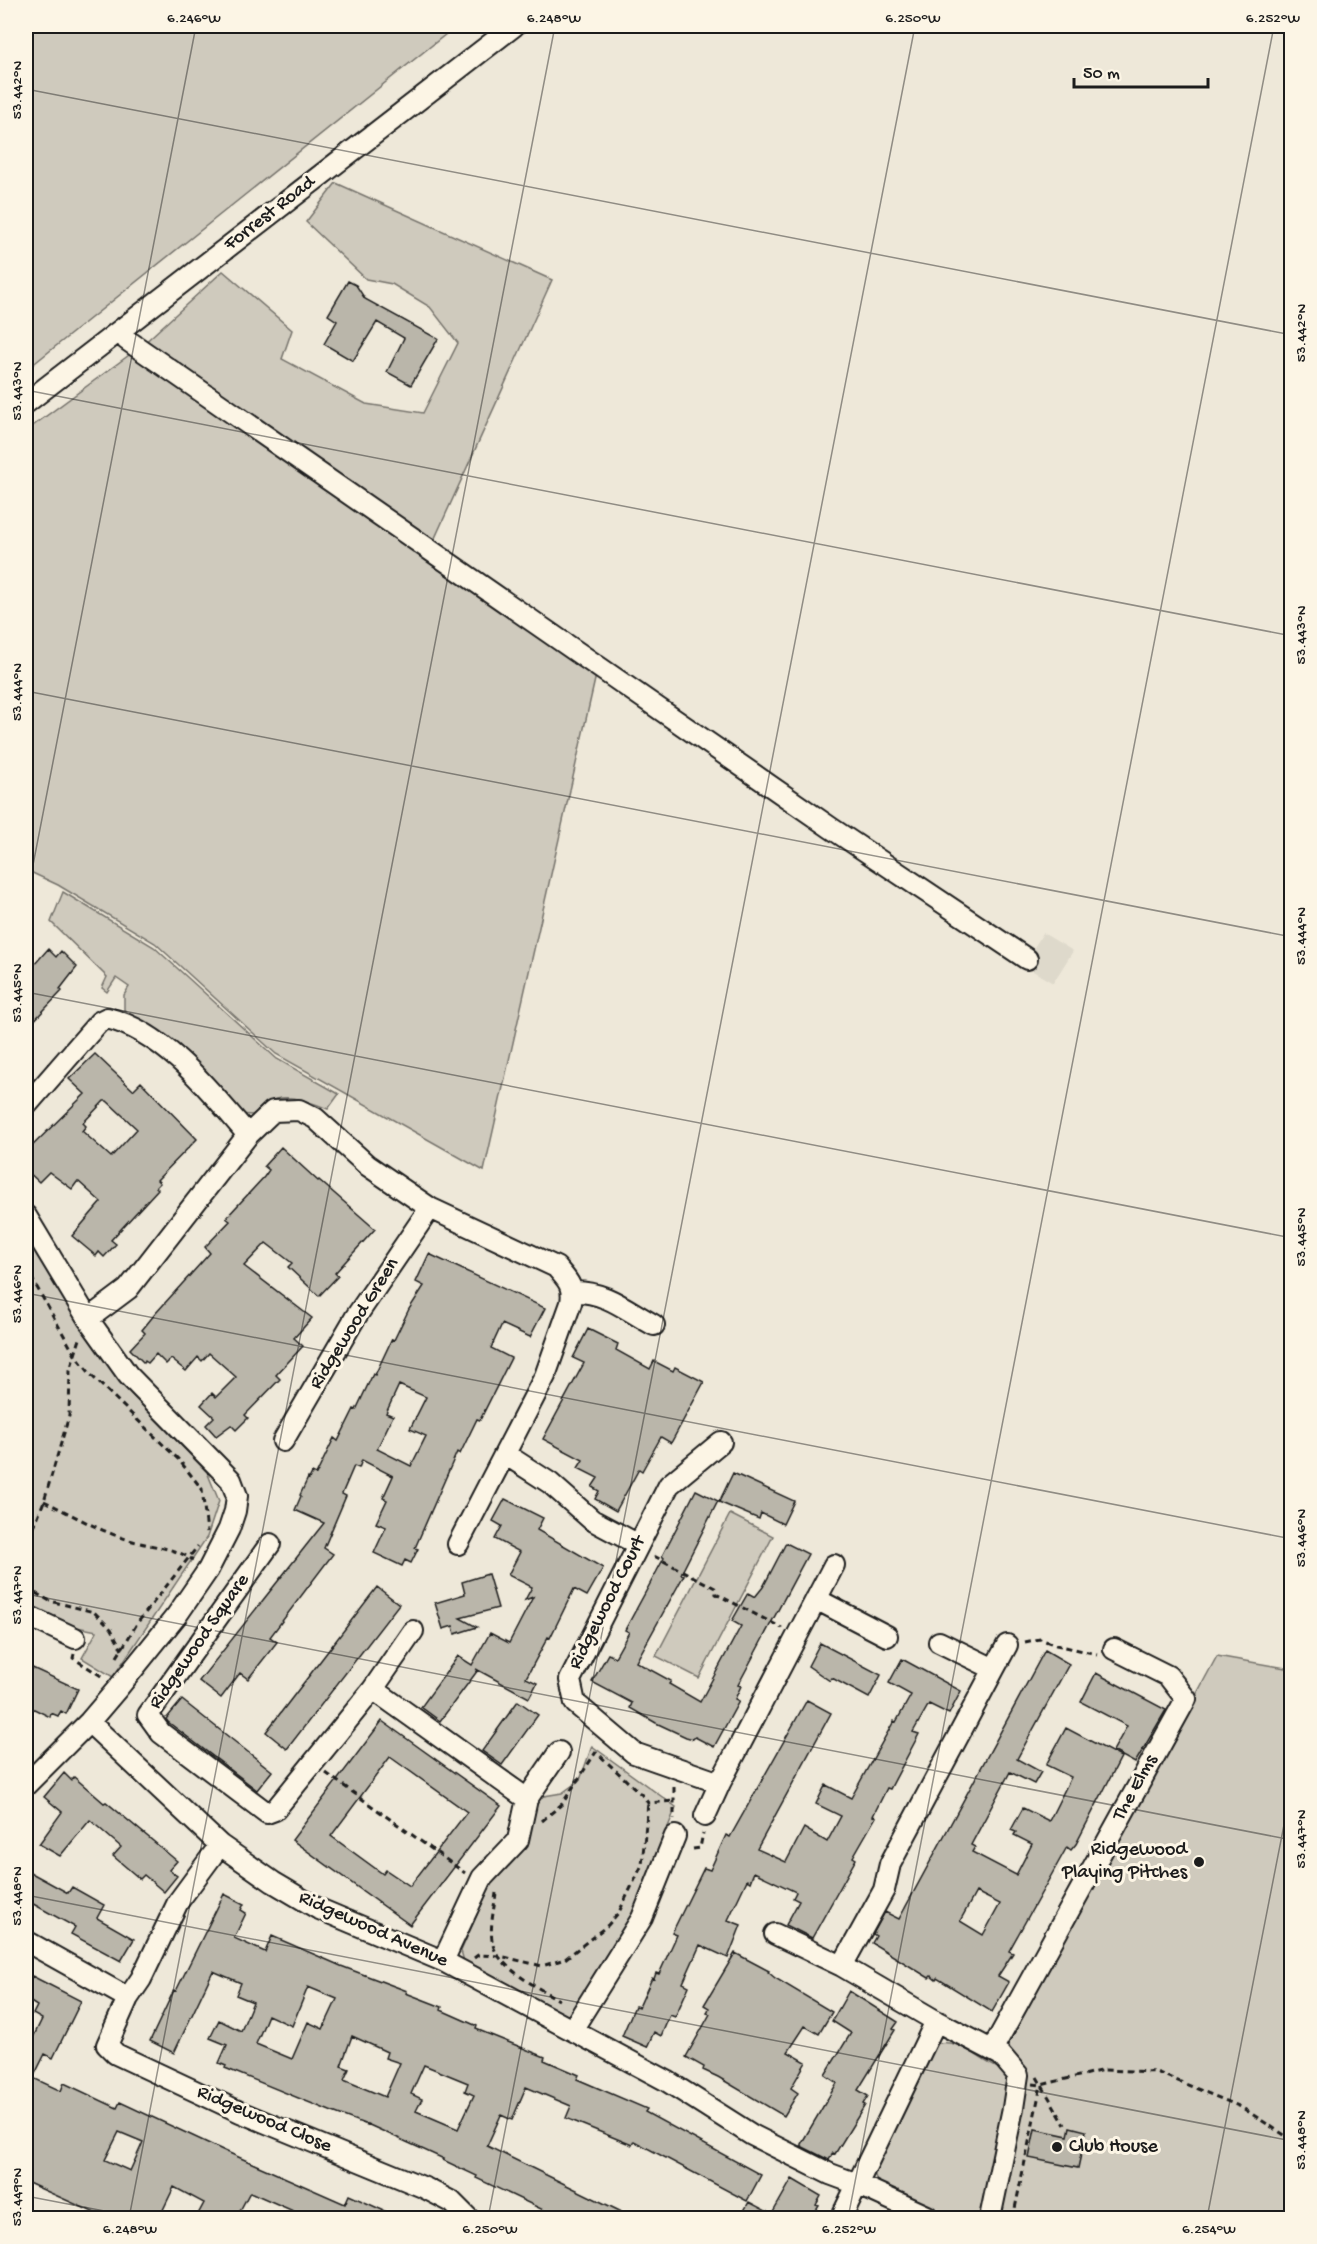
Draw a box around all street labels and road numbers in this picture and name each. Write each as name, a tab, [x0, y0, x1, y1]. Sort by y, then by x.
street label: Forrest Road	[219, 170, 322, 257]
street label: Ridgewood Green	[305, 1254, 405, 1394]
street label: Ridgewood Court	[564, 1531, 652, 1674]
street label: Ridgewood Square	[145, 1569, 256, 1714]
street label: The Elms	[1108, 1750, 1164, 1826]
street label: Ridgewood Avenue	[295, 1887, 452, 1974]
street label: Ridgewood Close	[193, 2081, 336, 2159]

